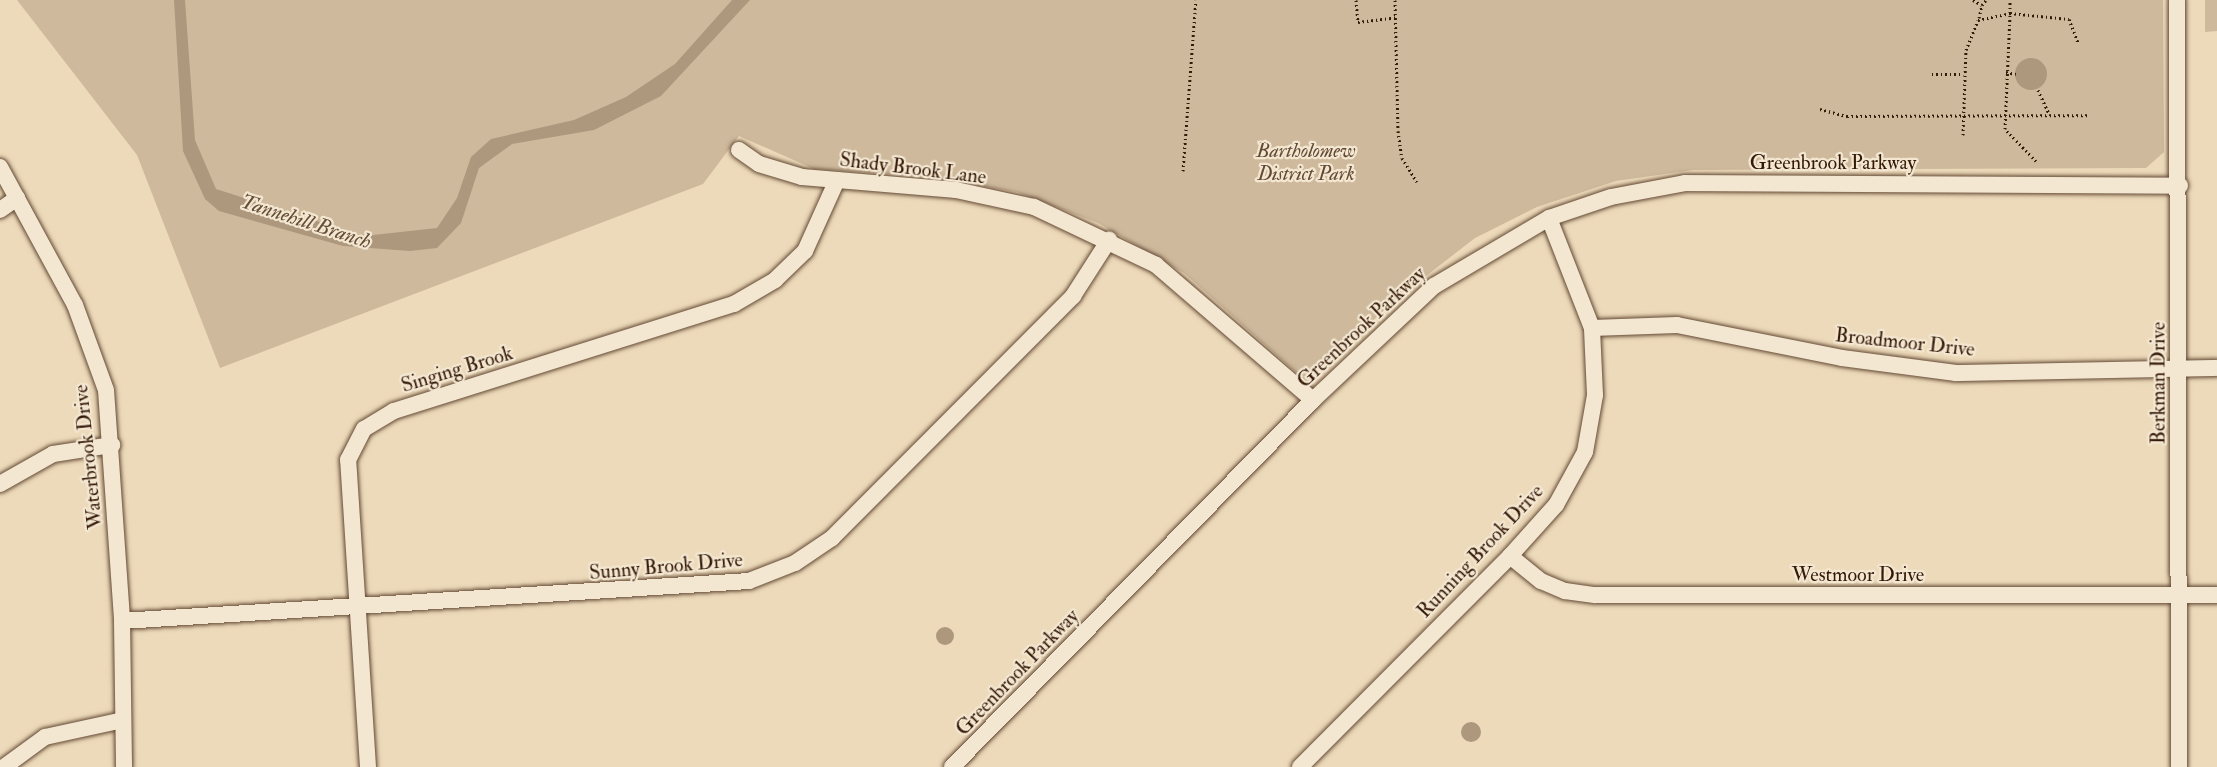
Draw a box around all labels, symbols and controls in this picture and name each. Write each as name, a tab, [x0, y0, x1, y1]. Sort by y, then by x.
park label: Bartholomew District Park	[1256, 138, 1356, 185]
street label: Shady Brook Lane	[838, 147, 988, 189]
street label: Greenbrook Parkway	[1750, 150, 1916, 174]
water label: Tannehill Branch	[238, 189, 374, 255]
street label: Greenbrook Parkway	[1292, 261, 1430, 393]
street label: Berkman Drive	[2146, 322, 2170, 444]
street label: Broadmoor Drive	[1834, 323, 1976, 361]
street label: Singing Brook	[398, 341, 516, 397]
street label: Waterbrook Drive	[68, 384, 108, 530]
street label: Running Brook Drive	[1412, 479, 1548, 623]
street label: Sunny Brook Drive	[588, 547, 744, 585]
street label: Westmoor Drive	[1792, 562, 1924, 586]
street label: Greenbrook Parkway	[951, 604, 1083, 740]

